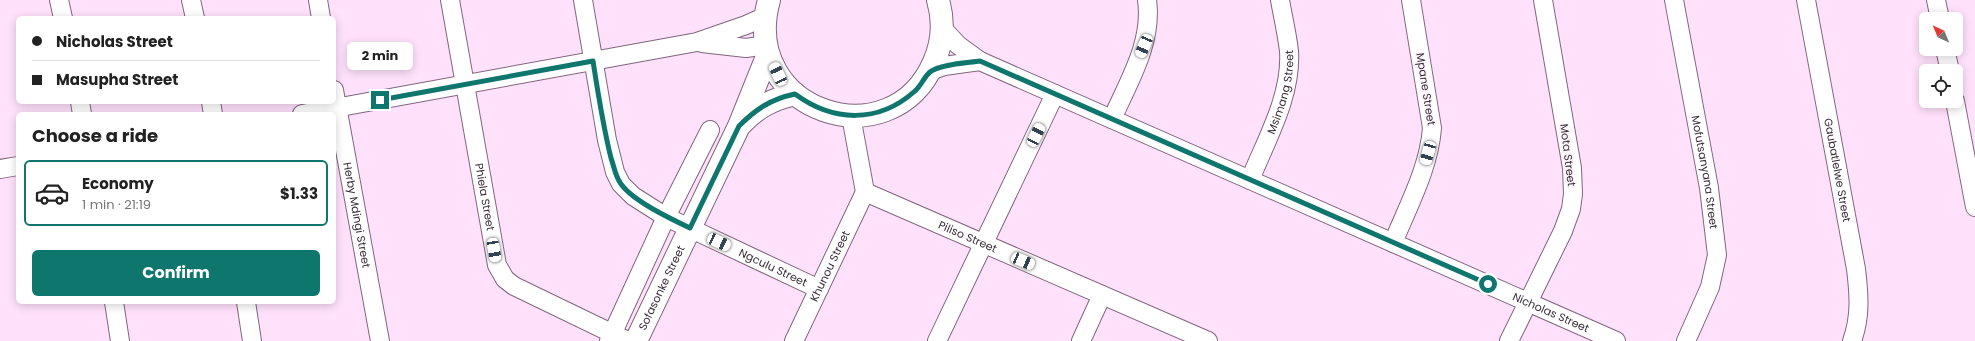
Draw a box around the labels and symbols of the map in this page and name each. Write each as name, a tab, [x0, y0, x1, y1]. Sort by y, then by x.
north arrow	[1919, 12, 1963, 56]
car	[1134, 33, 1154, 59]
callout: 2 min	[347, 42, 413, 70]
street label: Msimang Street	[1263, 49, 1297, 136]
street label: Mpane Street	[1412, 52, 1440, 126]
car	[767, 61, 789, 87]
route end	[371, 91, 389, 109]
street label: Mofutsanyana Street	[1688, 114, 1722, 230]
street label: Gaubatlelwe Street	[1820, 117, 1855, 223]
car	[1025, 122, 1047, 148]
street label: Mota Street	[1556, 123, 1580, 187]
car	[1419, 140, 1437, 166]
street label: Herby Mdingi Street	[339, 161, 374, 269]
street label: Phiela Street	[471, 162, 499, 232]
street label: Piliso Street	[936, 217, 1000, 256]
street label: Khunou Street	[806, 228, 853, 304]
car	[706, 231, 732, 253]
car	[486, 237, 502, 263]
street label: Sofasonke Street	[634, 243, 689, 333]
street label: Ngculu Street	[736, 244, 810, 290]
car	[1010, 251, 1036, 271]
route start	[1479, 275, 1497, 293]
street label: Nicholas Street	[1510, 288, 1592, 336]

